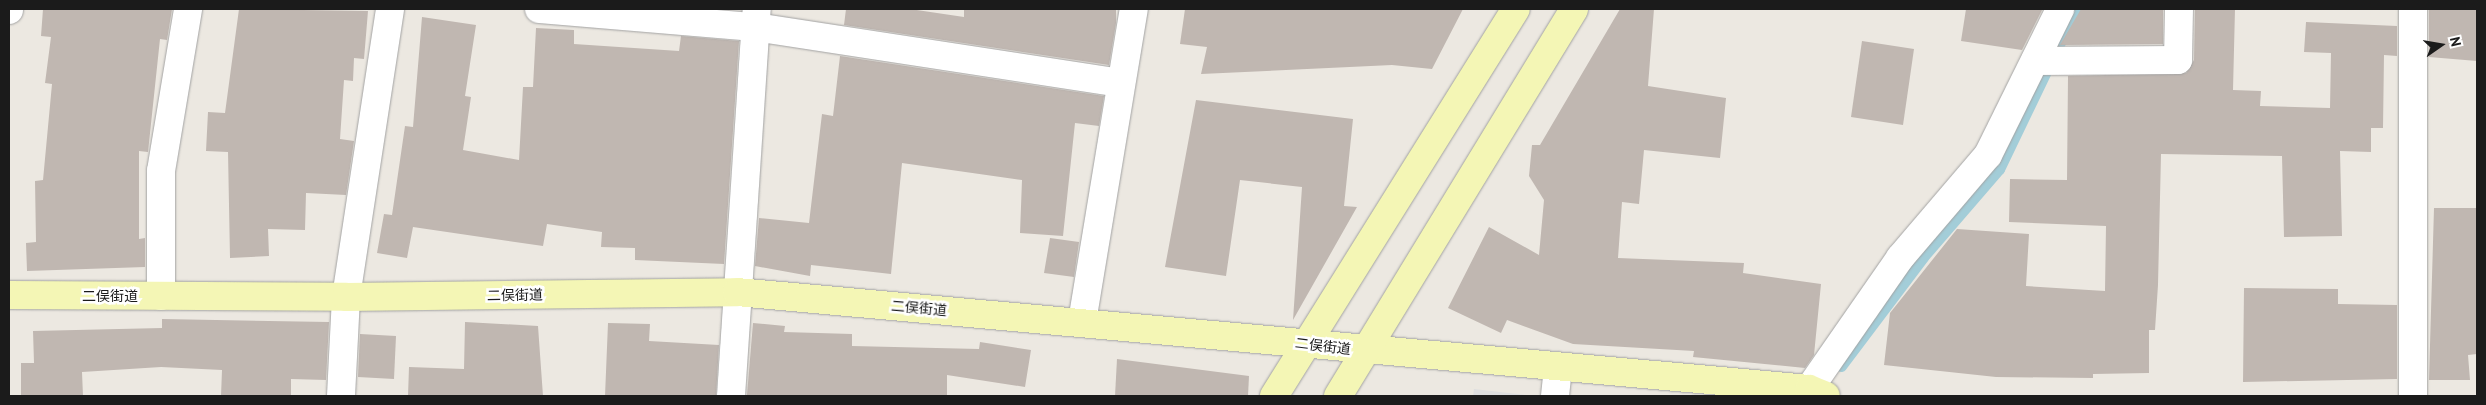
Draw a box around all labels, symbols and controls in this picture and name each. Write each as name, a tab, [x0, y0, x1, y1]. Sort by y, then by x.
north arrow	[2416, 20, 2466, 70]
text: N	[2446, 35, 2465, 48]
street label: 二俣街道	[487, 286, 543, 304]
street label: 二俣街道	[82, 288, 138, 304]
street label: 二俣街道	[890, 297, 948, 319]
street label: 二俣街道	[1294, 334, 1352, 358]

